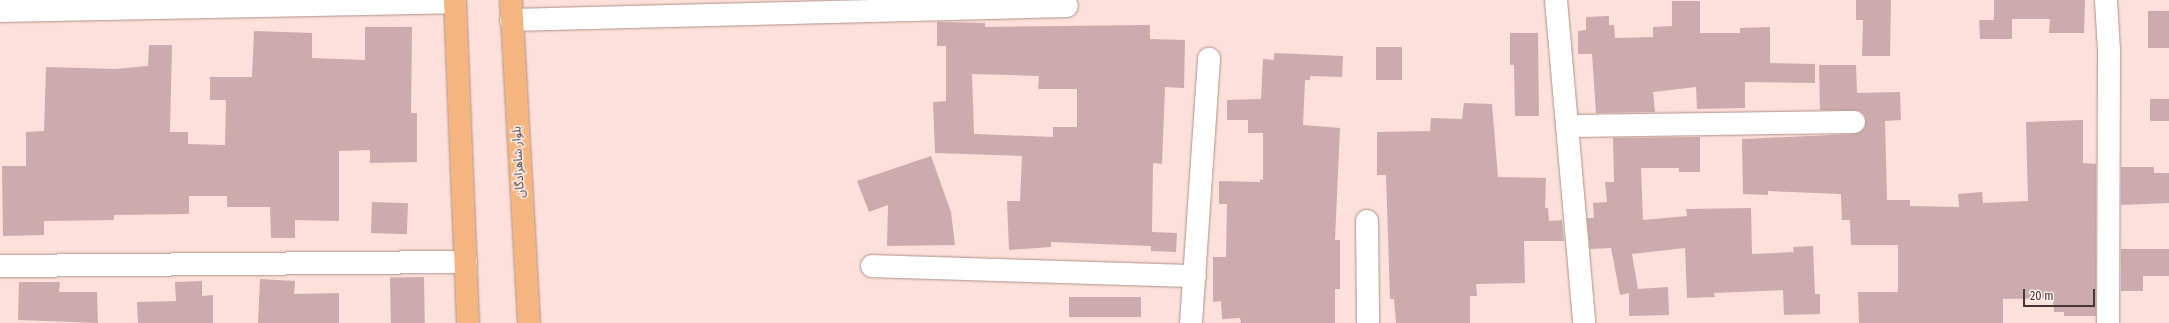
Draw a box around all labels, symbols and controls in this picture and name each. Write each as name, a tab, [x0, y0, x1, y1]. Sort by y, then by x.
street label: بلوار شاهزادگان	[510, 126, 528, 198]
scale bar	[2025, 281, 2097, 307]
text: 20 m	[2030, 289, 2054, 303]

